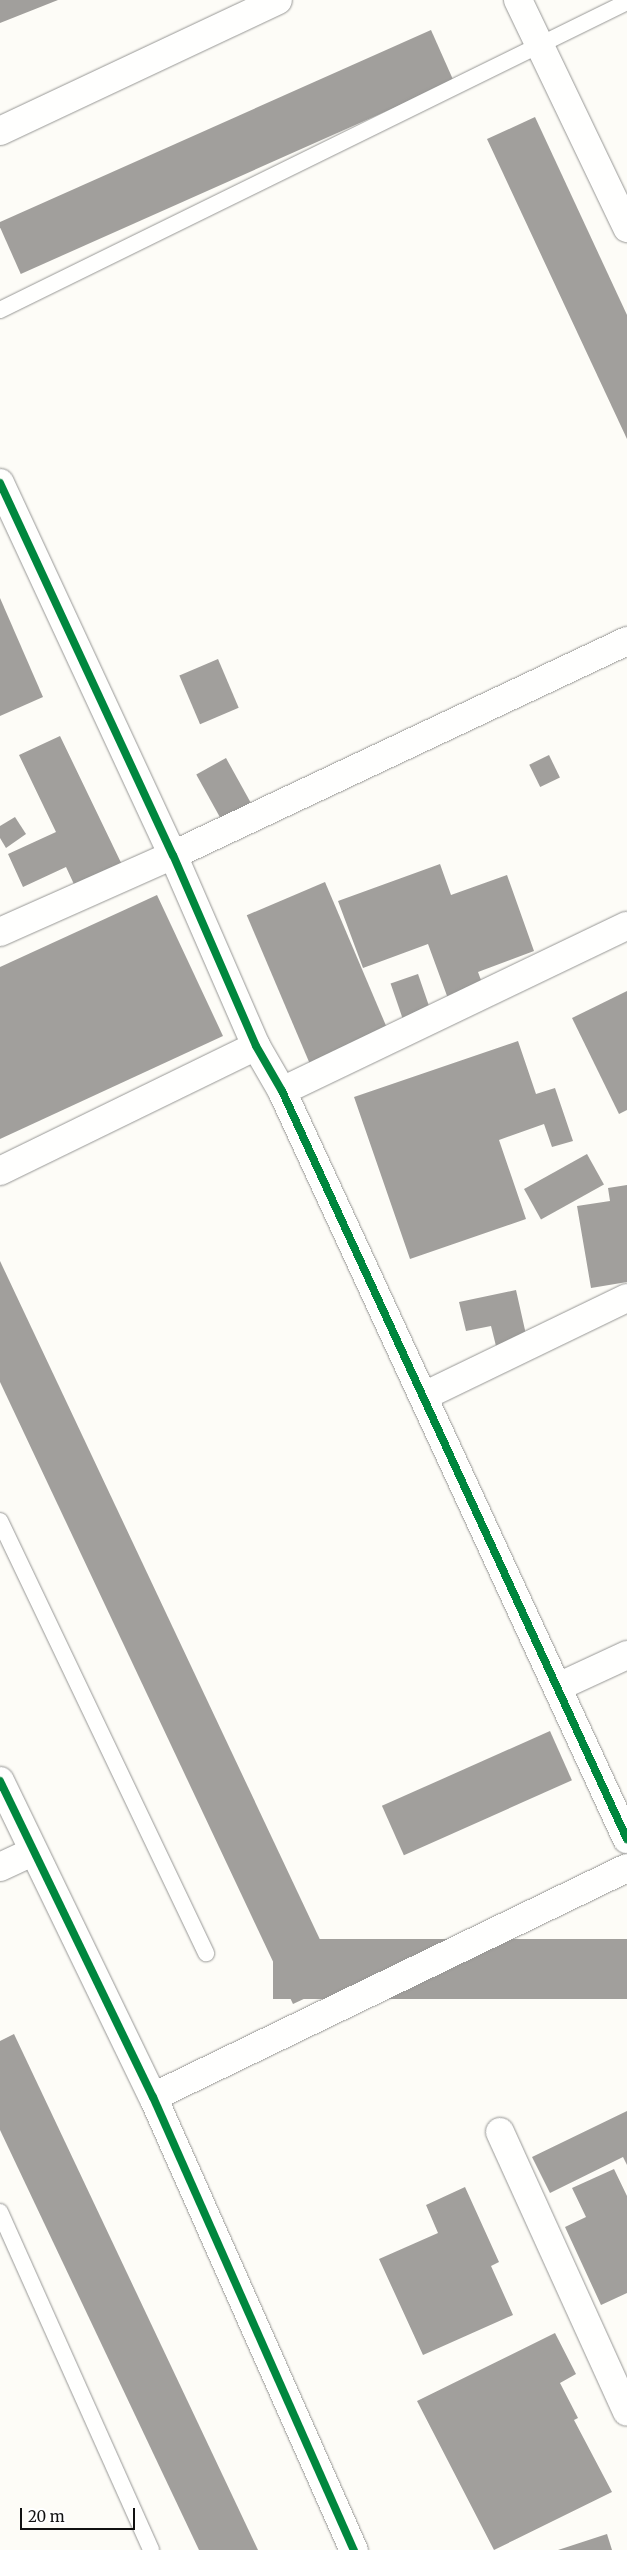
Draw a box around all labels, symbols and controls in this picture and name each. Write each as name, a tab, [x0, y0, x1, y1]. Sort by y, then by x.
scale bar	[22, 2498, 138, 2530]
text: 20 m	[28, 2507, 65, 2526]

